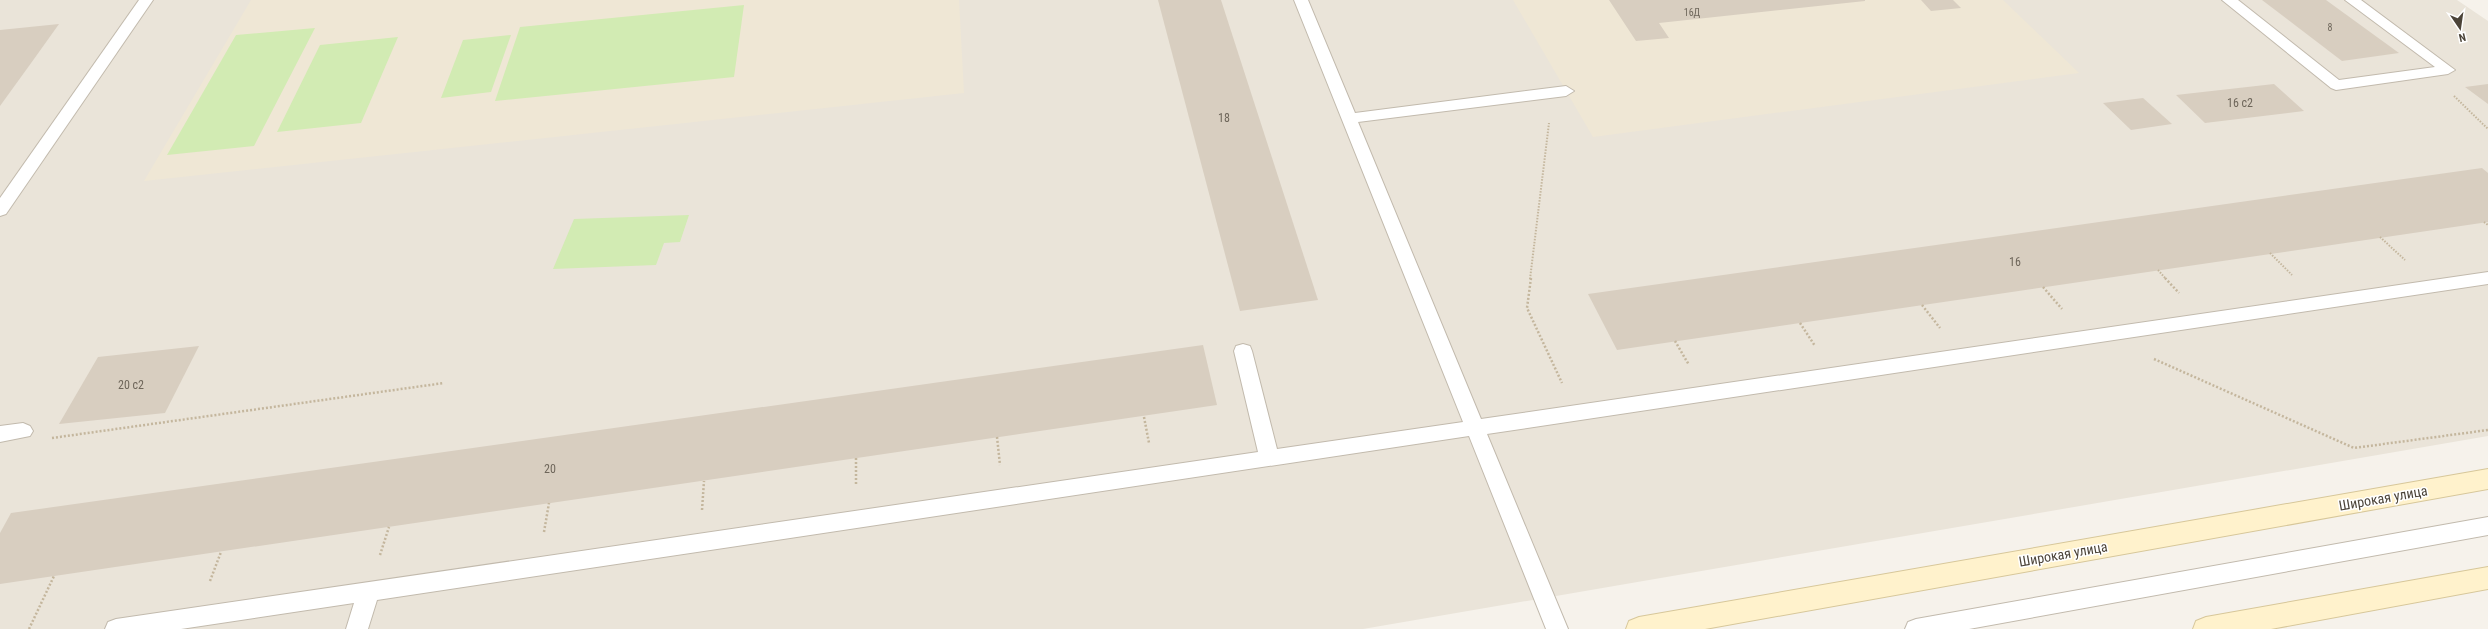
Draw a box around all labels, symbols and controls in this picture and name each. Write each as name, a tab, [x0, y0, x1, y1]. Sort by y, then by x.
house number: 16Д	[1684, 7, 1701, 18]
north arrow	[2440, 8, 2480, 48]
house number: 8	[2328, 22, 2333, 33]
text: N	[2457, 30, 2467, 44]
house number: 16 с2	[2227, 96, 2253, 110]
house number: 18	[1218, 111, 1230, 125]
house number: 16	[2009, 255, 2021, 269]
house number: 20 с2	[118, 378, 144, 392]
house number: 20	[544, 462, 556, 476]
street label: Широкая улица	[2337, 482, 2429, 514]
street label: Широкая улица	[2017, 538, 2109, 570]

